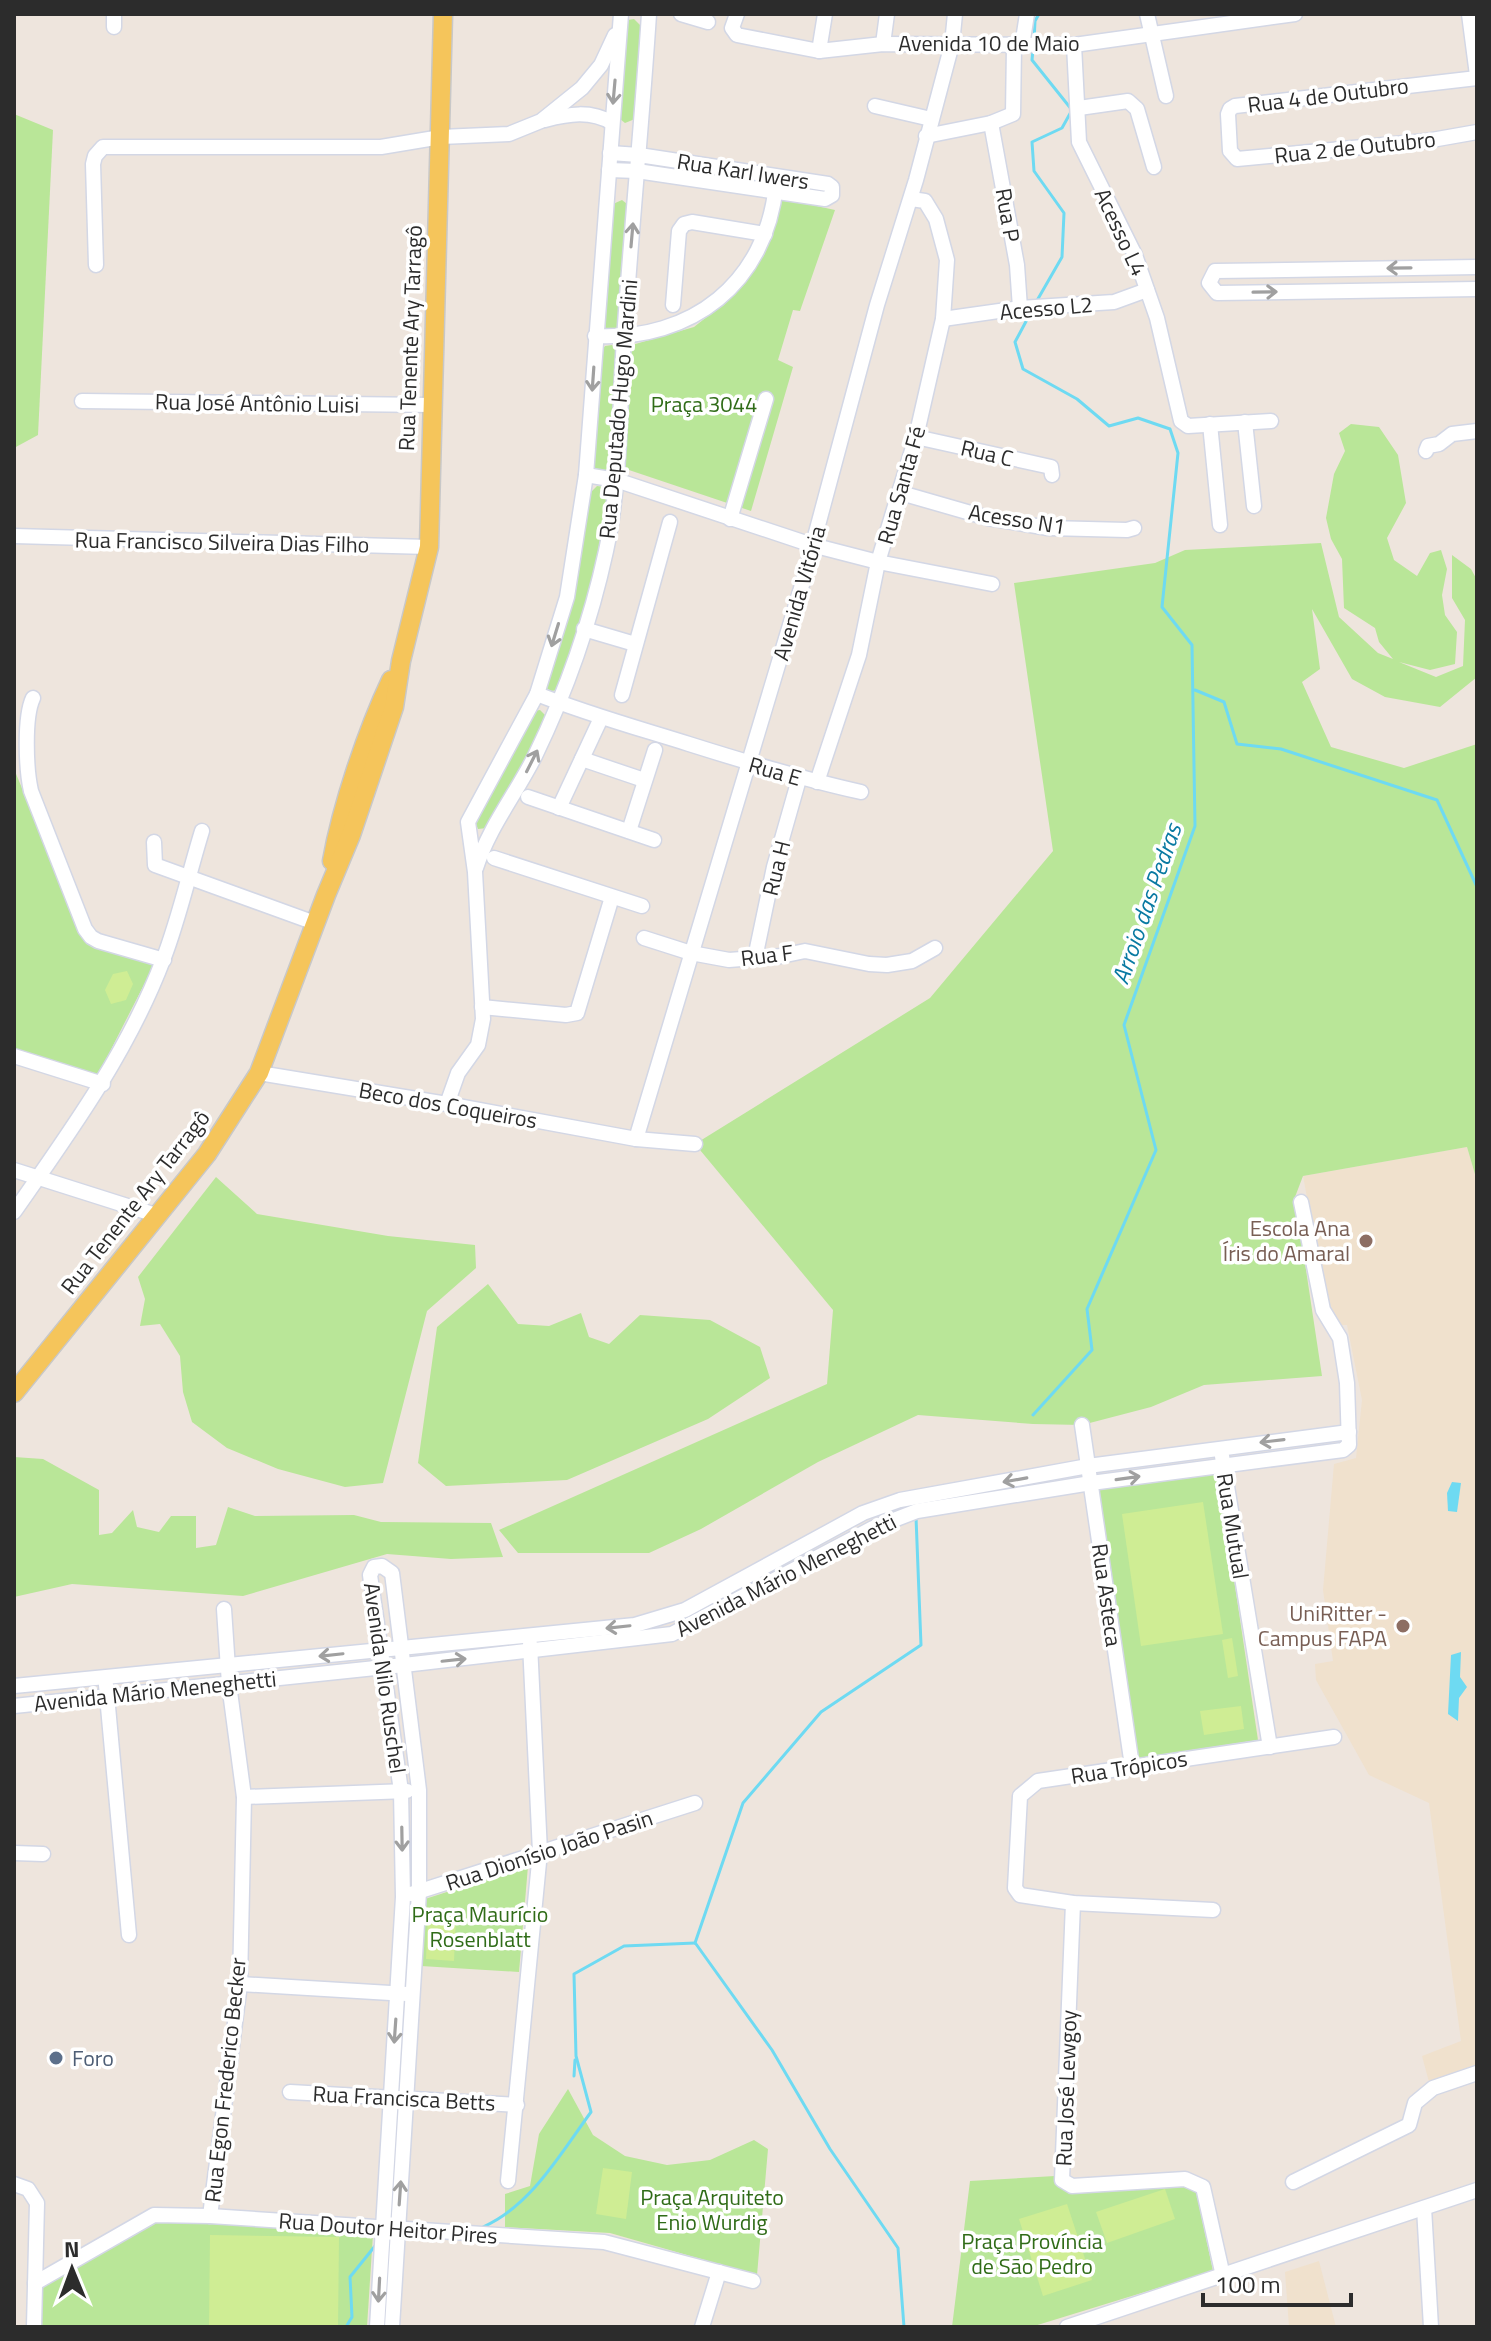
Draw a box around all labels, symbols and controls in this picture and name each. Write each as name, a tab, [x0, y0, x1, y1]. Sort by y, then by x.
street label: Avenida 10 de Maio	[898, 26, 1080, 60]
street label: Rua 4 de Outubro	[1246, 68, 1410, 122]
one-way arrow	[607, 78, 622, 105]
street label: Rua 2 de Outubro	[1273, 122, 1437, 172]
street label: Rua Karl Iwers	[675, 144, 811, 198]
street label: Acesso L4	[1086, 183, 1156, 281]
street label: Rua P	[987, 185, 1029, 245]
one-way arrow	[625, 222, 640, 249]
street label: Rua Tenente Ary Tarragô	[389, 224, 431, 452]
one-way arrow	[1386, 261, 1413, 276]
street label: Rua Deputado Hugo Mardini	[590, 278, 646, 540]
one-way arrow	[1251, 284, 1278, 300]
street label: Acesso L2	[998, 287, 1094, 329]
one-way arrow	[585, 365, 600, 392]
street label: Rua José Antônio Luisi	[155, 384, 359, 422]
park label: Praça 3044	[651, 387, 757, 421]
street label: Rua Santa Fé	[868, 422, 934, 548]
street label: Rua C	[957, 430, 1017, 476]
street label: Acesso N1	[966, 495, 1068, 543]
street label: Rua Francisco Silveira Dias Filho	[74, 522, 370, 562]
street label: Avenida Vitória	[764, 522, 834, 664]
one-way arrow	[547, 622, 562, 648]
street label: Rua E	[745, 747, 805, 795]
one-way arrow	[525, 749, 540, 773]
water label: Arroio das Pedras	[1102, 817, 1191, 989]
street label: Rua H	[753, 837, 799, 899]
street label: Rua F	[739, 935, 795, 975]
street label: Beco dos Coqueiros	[356, 1073, 540, 1137]
street label: Rua Tenente Ary Tarragô	[52, 1102, 218, 1302]
place label: Escola Ana Íris do Amaral	[1223, 1211, 1350, 1270]
marker: Escola Ana Íris do Amaral	[1357, 1232, 1375, 1250]
one-way arrow	[1259, 1434, 1286, 1449]
one-way arrow	[1115, 1470, 1140, 1485]
street label: Rua Mutual	[1208, 1471, 1258, 1581]
one-way arrow	[1003, 1473, 1028, 1488]
street label: Avenida Mário Meneghetti	[670, 1505, 902, 1645]
street label: Rua Asteca	[1083, 1541, 1131, 1649]
street label: Avenida Nilo Ruschel	[355, 1580, 415, 1776]
place label: UniRitter - Campus FAPA	[1258, 1596, 1387, 1655]
marker: UniRitter - Campus FAPA	[1394, 1617, 1412, 1635]
one-way arrow	[605, 1619, 632, 1634]
one-way arrow	[318, 1647, 345, 1662]
one-way arrow	[440, 1652, 466, 1667]
street label: Avenida Mário Meneghetti	[32, 1661, 278, 1721]
street label: Rua Trópicos	[1068, 1741, 1190, 1793]
street label: Rua Dionísio João Pasin	[441, 1800, 657, 1900]
one-way arrow	[394, 1825, 409, 1852]
park label: Praça Maurício Rosenblatt	[412, 1897, 548, 1956]
street label: Rua Egon Frederico Becker	[195, 1955, 255, 2204]
street label: Rua José Lewgoy	[1046, 2009, 1086, 2167]
one-way arrow	[387, 2017, 402, 2044]
place label: Foro	[72, 2041, 114, 2075]
marker: Foro	[47, 2049, 65, 2067]
street label: Rua Francisca Betts	[312, 2076, 496, 2120]
one-way arrow	[393, 2180, 408, 2207]
park label: Praça Arquiteto Enio Wurdig	[640, 2180, 784, 2239]
street label: Rua Doutor Heitor Pires	[277, 2203, 499, 2253]
park label: Praça Província de São Pedro	[961, 2224, 1103, 2283]
north arrow	[32, 2229, 112, 2309]
text: N	[64, 2232, 80, 2266]
scale bar	[1203, 2257, 1351, 2307]
text: 100 m	[1215, 2266, 1281, 2302]
one-way arrow	[372, 2276, 387, 2303]

